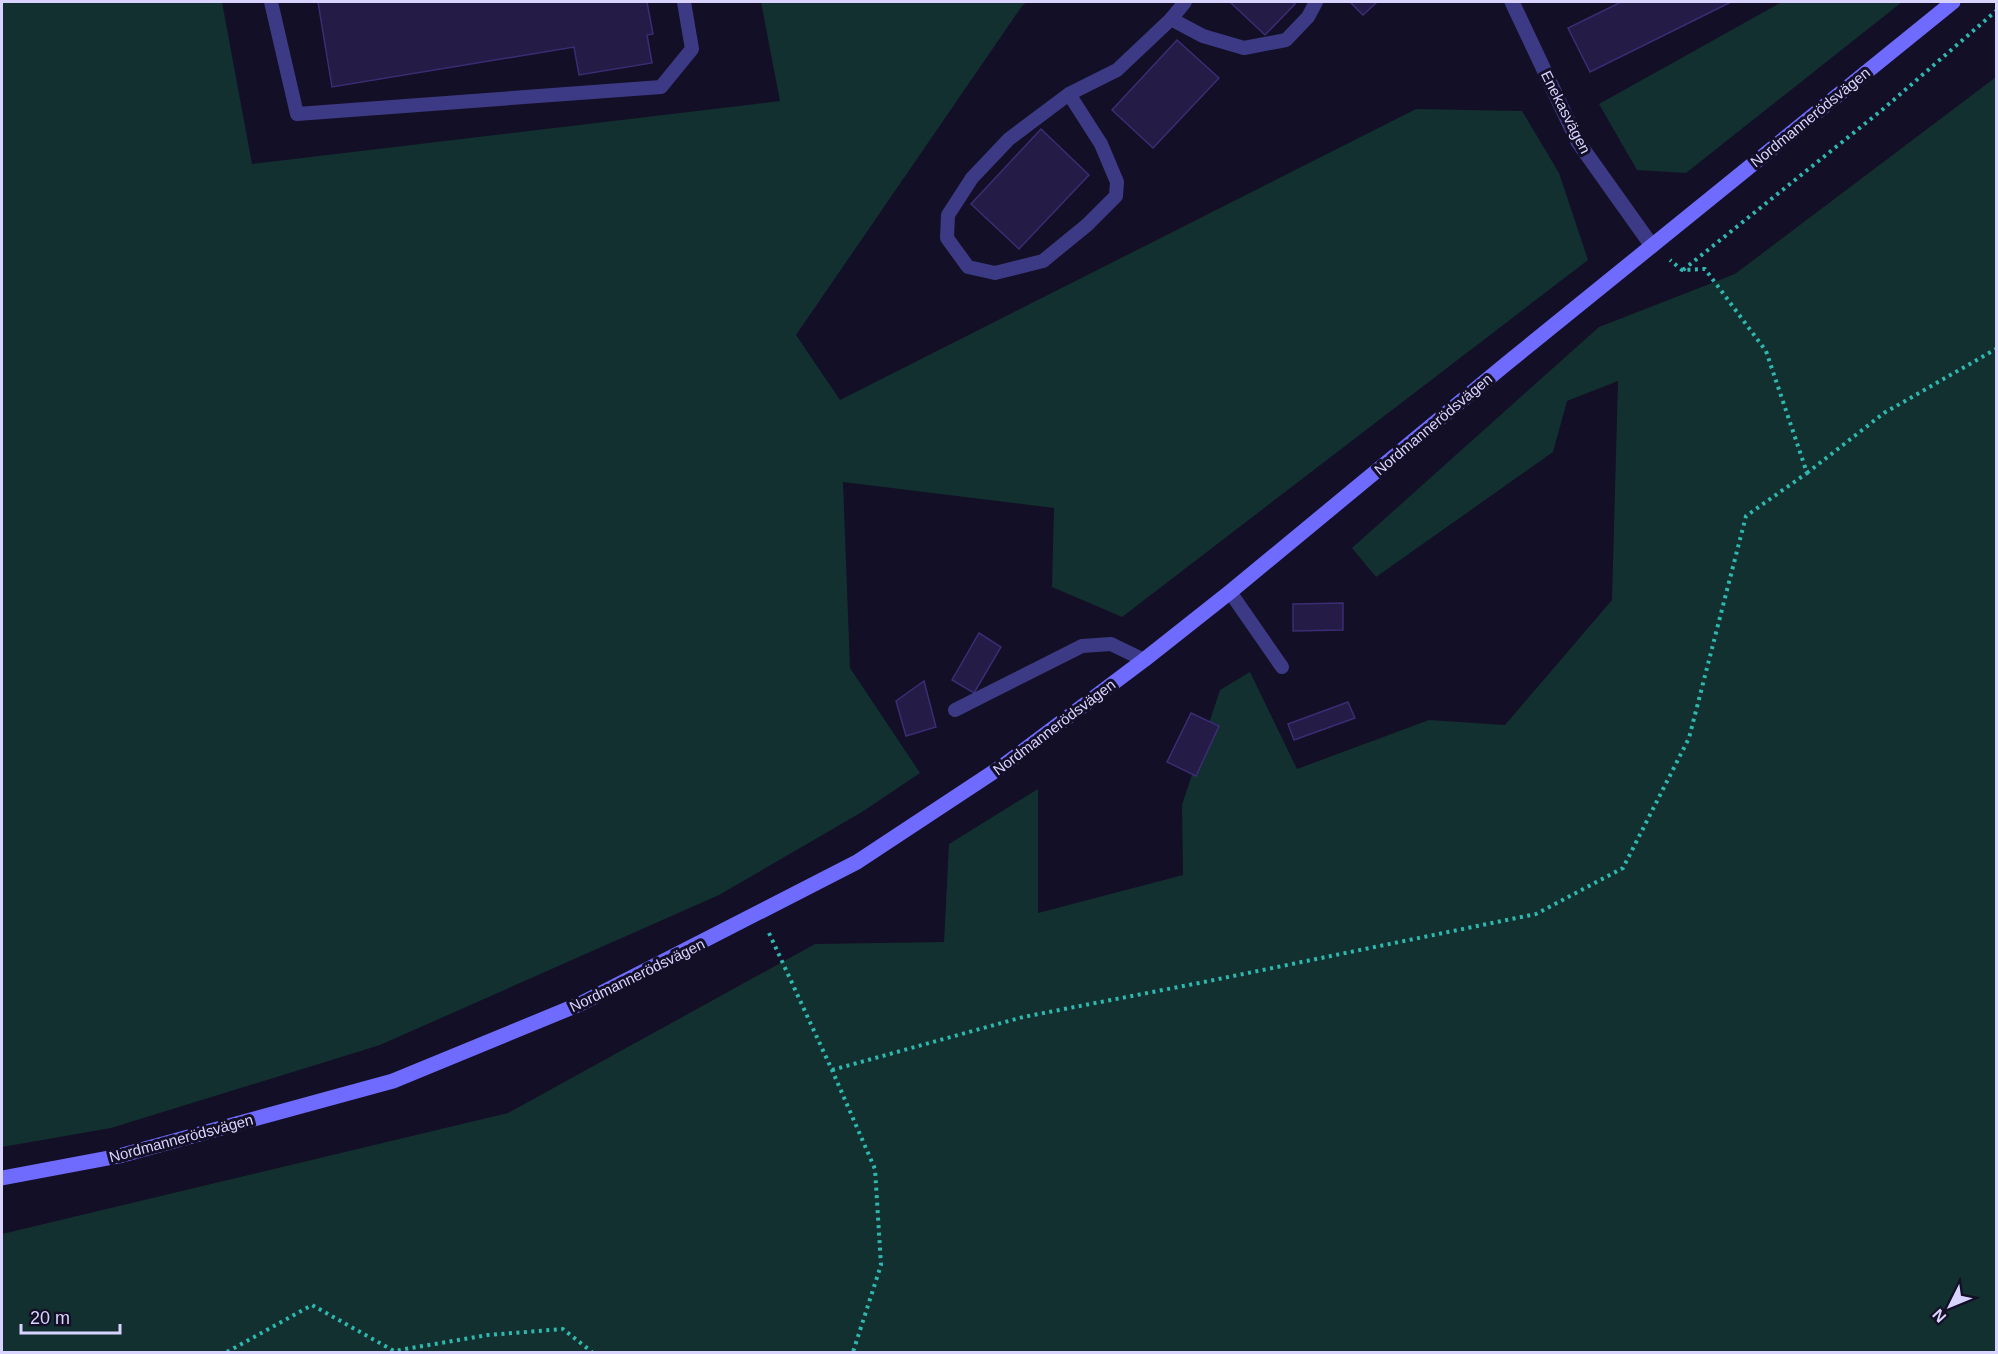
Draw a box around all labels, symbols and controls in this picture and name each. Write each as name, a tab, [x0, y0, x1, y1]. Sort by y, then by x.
street label: Nordmannerödsvägen	[1747, 64, 1873, 170]
street label: Enekasvägen	[1538, 68, 1594, 156]
street label: Nordmannerödsvägen	[1371, 370, 1495, 478]
street label: Nordmannerödsvägen	[990, 676, 1118, 778]
street label: Nordmannerödsvägen	[567, 935, 707, 1015]
street label: Nordmannerödsvägen	[107, 1111, 255, 1165]
north arrow	[1920, 1276, 1980, 1336]
scale bar	[21, 1297, 120, 1335]
text: N	[1929, 1306, 1950, 1326]
text: 20 m	[30, 1308, 70, 1328]

